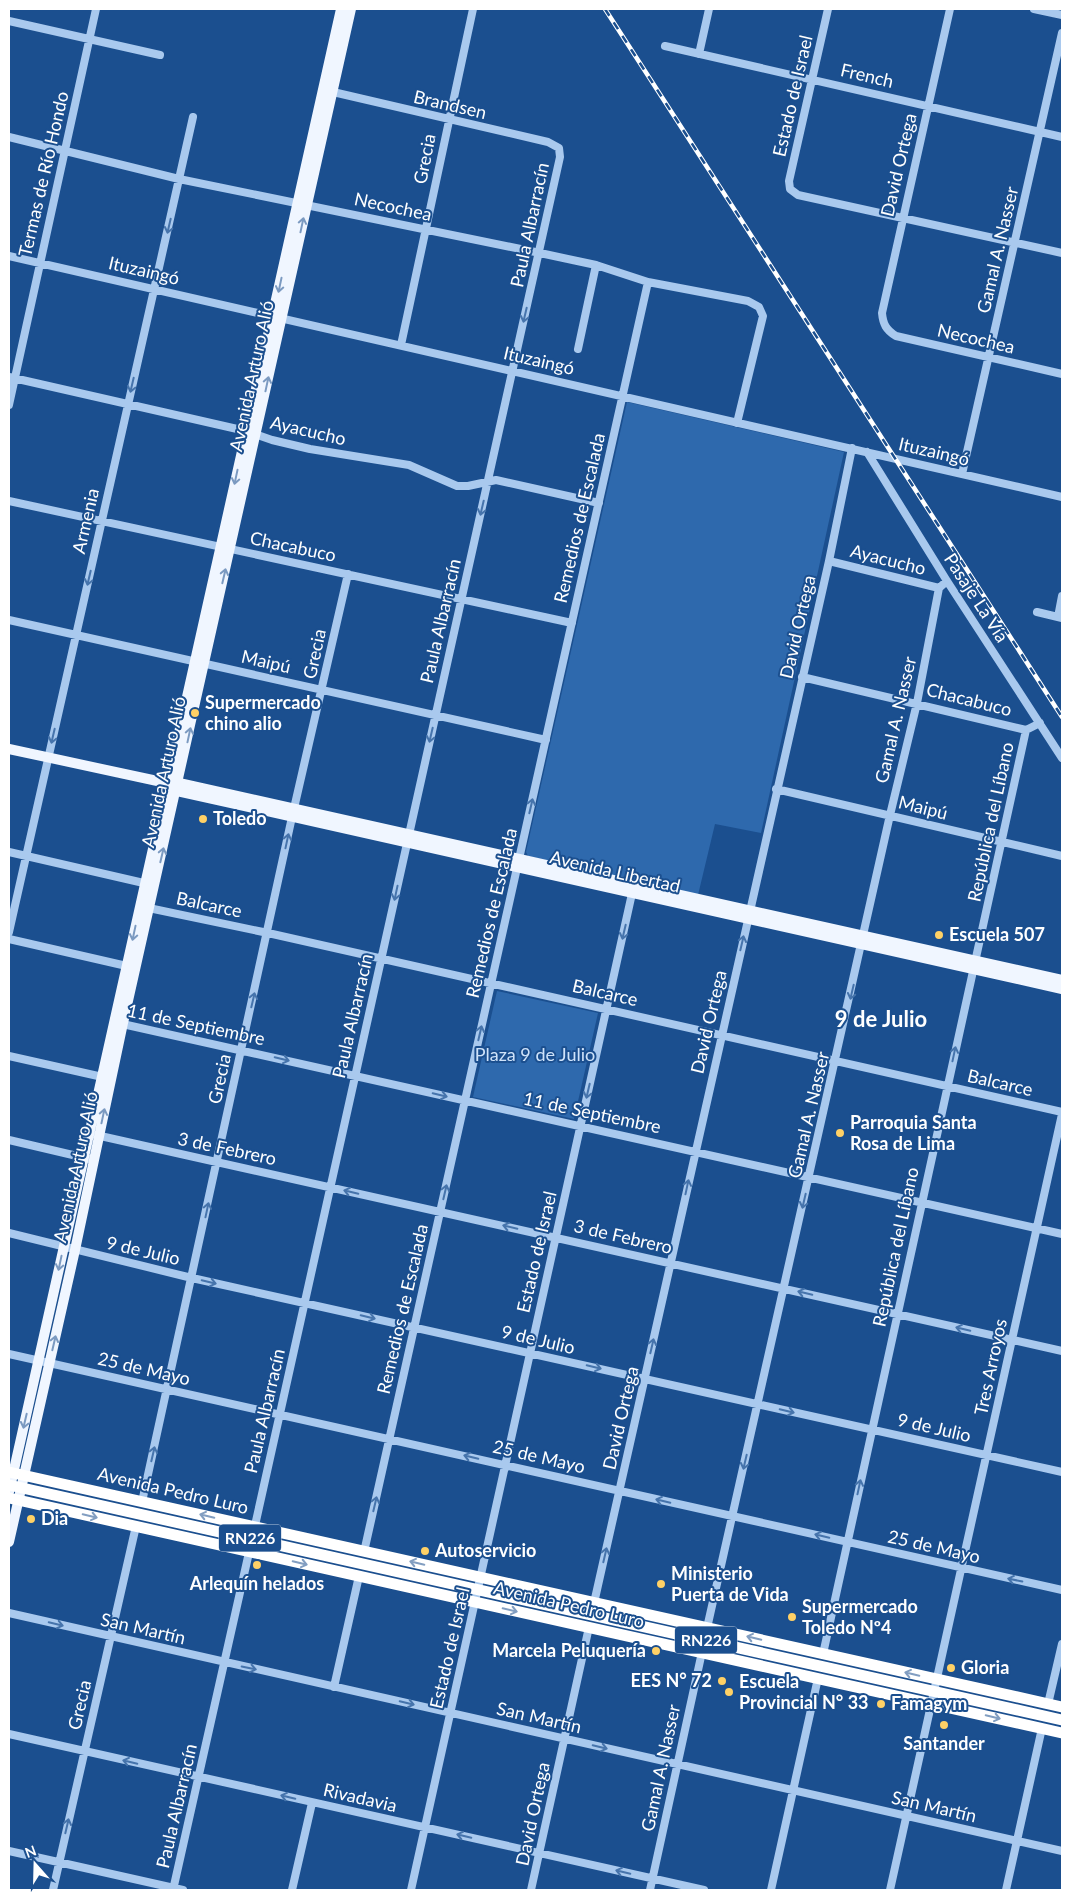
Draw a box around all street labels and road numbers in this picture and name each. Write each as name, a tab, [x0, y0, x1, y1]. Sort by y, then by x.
street label: Estado de Israel	[767, 33, 817, 159]
street label: French	[839, 58, 896, 92]
street label: Brandsen	[412, 85, 489, 123]
street label: Termas de Río Hondo	[13, 89, 73, 259]
street label: David Ortega	[875, 111, 921, 219]
street label: Grecia	[408, 132, 440, 186]
street label: Paula Albarracín	[505, 160, 553, 289]
street label: Gamal A. Nasser	[972, 184, 1022, 315]
street label: Necochea	[352, 187, 434, 225]
street label: Ituzaingó	[107, 251, 182, 289]
street label: Avenida Arturo Alió	[224, 298, 278, 453]
street label: Necochea	[935, 318, 1017, 358]
street label: Ituzaingó	[502, 341, 577, 379]
street label: Ayacucho	[268, 411, 348, 449]
street label: Remedios de Escalada	[549, 431, 609, 605]
street label: Ituzaingó	[897, 432, 972, 470]
street label: Armenia	[67, 486, 103, 556]
street label: Chacabuco	[248, 526, 338, 566]
street label: Ayacucho	[848, 539, 928, 579]
street label: Pasaje La Vía	[940, 549, 1014, 646]
street label: Paula Albarracín	[415, 556, 465, 685]
street label: David Ortega	[774, 573, 820, 681]
street label: Grecia	[298, 627, 330, 681]
street label: Maipú	[239, 645, 293, 677]
street label: Gamal A. Nasser	[870, 654, 920, 785]
street label: Chacabuco	[924, 678, 1014, 720]
street label: Avenida Arturo Alió	[136, 694, 190, 849]
street label: República del Líbano	[962, 740, 1018, 904]
street label: Maipú	[896, 790, 950, 824]
street label: Remedios de Escalada	[461, 826, 521, 1000]
street label: Avenida Libertad	[548, 845, 683, 897]
street label: Balcarce	[174, 886, 244, 922]
street label: Paula Albarracín	[327, 951, 377, 1080]
street label: David Ortega	[685, 968, 731, 1076]
street label: Balcarce	[570, 974, 640, 1010]
street label: 11 de Septiembre	[125, 999, 267, 1049]
street label: Gamal A. Nasser	[783, 1049, 833, 1180]
street label: Grecia	[203, 1052, 235, 1106]
street label: Balcarce	[965, 1064, 1035, 1100]
street label: 11 de Septiembre	[521, 1087, 663, 1137]
street label: Avenida Arturo Alió	[48, 1089, 102, 1244]
street label: 3 de Febrero	[176, 1127, 279, 1169]
street label: República del Líbano	[867, 1165, 923, 1329]
street label: Estado de Israel	[511, 1189, 561, 1315]
street label: 3 de Febrero	[572, 1214, 675, 1258]
street label: Remedios de Escalada	[372, 1222, 432, 1396]
street label: 9 de Julio	[104, 1231, 182, 1269]
street label: Tres Arroyos	[969, 1316, 1011, 1417]
street label: 9 de Julio	[499, 1320, 577, 1358]
street label: Paula Albarracín	[239, 1346, 289, 1475]
street label: 25 de Mayo	[96, 1347, 193, 1389]
street label: David Ortega	[597, 1364, 643, 1472]
street label: 9 de Julio	[895, 1408, 973, 1446]
street label: 25 de Mayo	[491, 1435, 588, 1477]
street label: Avenida Pedro Luro	[96, 1462, 251, 1518]
road number: RN226	[219, 1525, 281, 1552]
street label: 25 de Mayo	[886, 1525, 983, 1567]
street label: Avenida Pedro Luro	[492, 1576, 647, 1632]
street label: Estado de Israel	[424, 1585, 474, 1711]
street label: San Martín	[99, 1608, 188, 1648]
road number: RN226	[675, 1626, 737, 1654]
street label: Grecia	[63, 1678, 95, 1732]
street label: San Martín	[495, 1697, 584, 1737]
street label: Gamal A. Nasser	[636, 1702, 684, 1833]
street label: Paula Albarracín	[151, 1741, 201, 1870]
street label: David Ortega	[510, 1760, 554, 1868]
street label: Rivadavia	[321, 1778, 399, 1816]
street label: San Martín	[890, 1786, 979, 1826]

